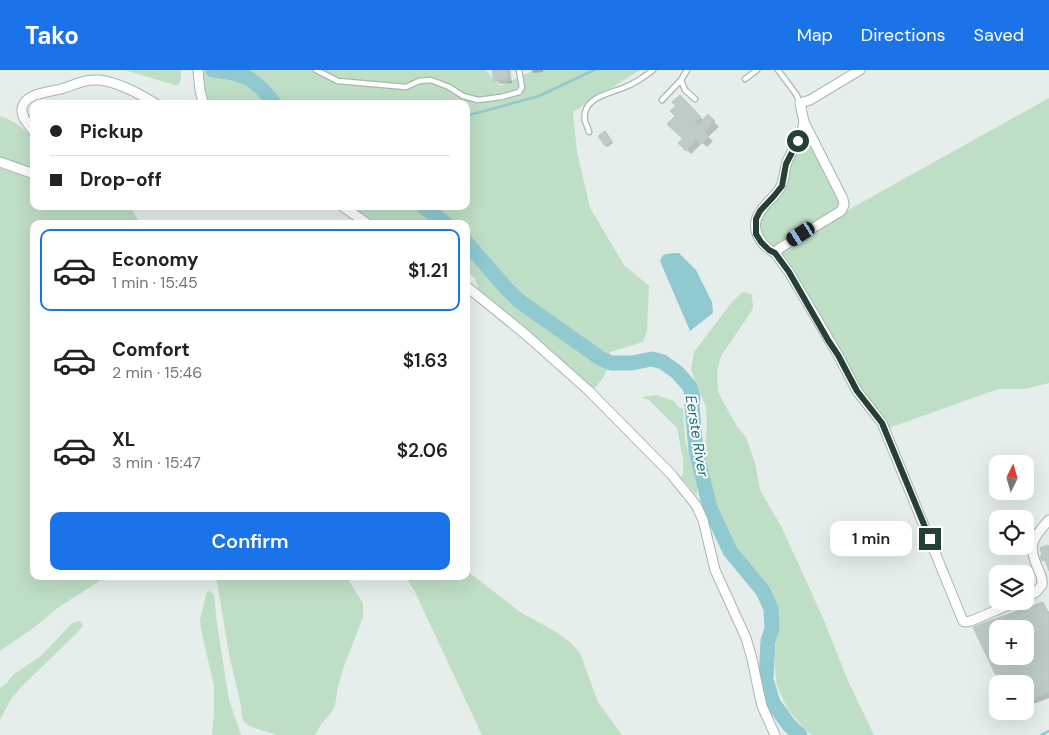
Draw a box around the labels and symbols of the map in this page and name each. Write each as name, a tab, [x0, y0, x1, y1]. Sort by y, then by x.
route start	[787, 130, 809, 152]
car	[784, 220, 817, 248]
water label: Eerste River	[681, 394, 713, 479]
north arrow	[989, 455, 1034, 500]
callout: 1 min	[830, 522, 912, 556]
route end	[919, 528, 941, 550]

